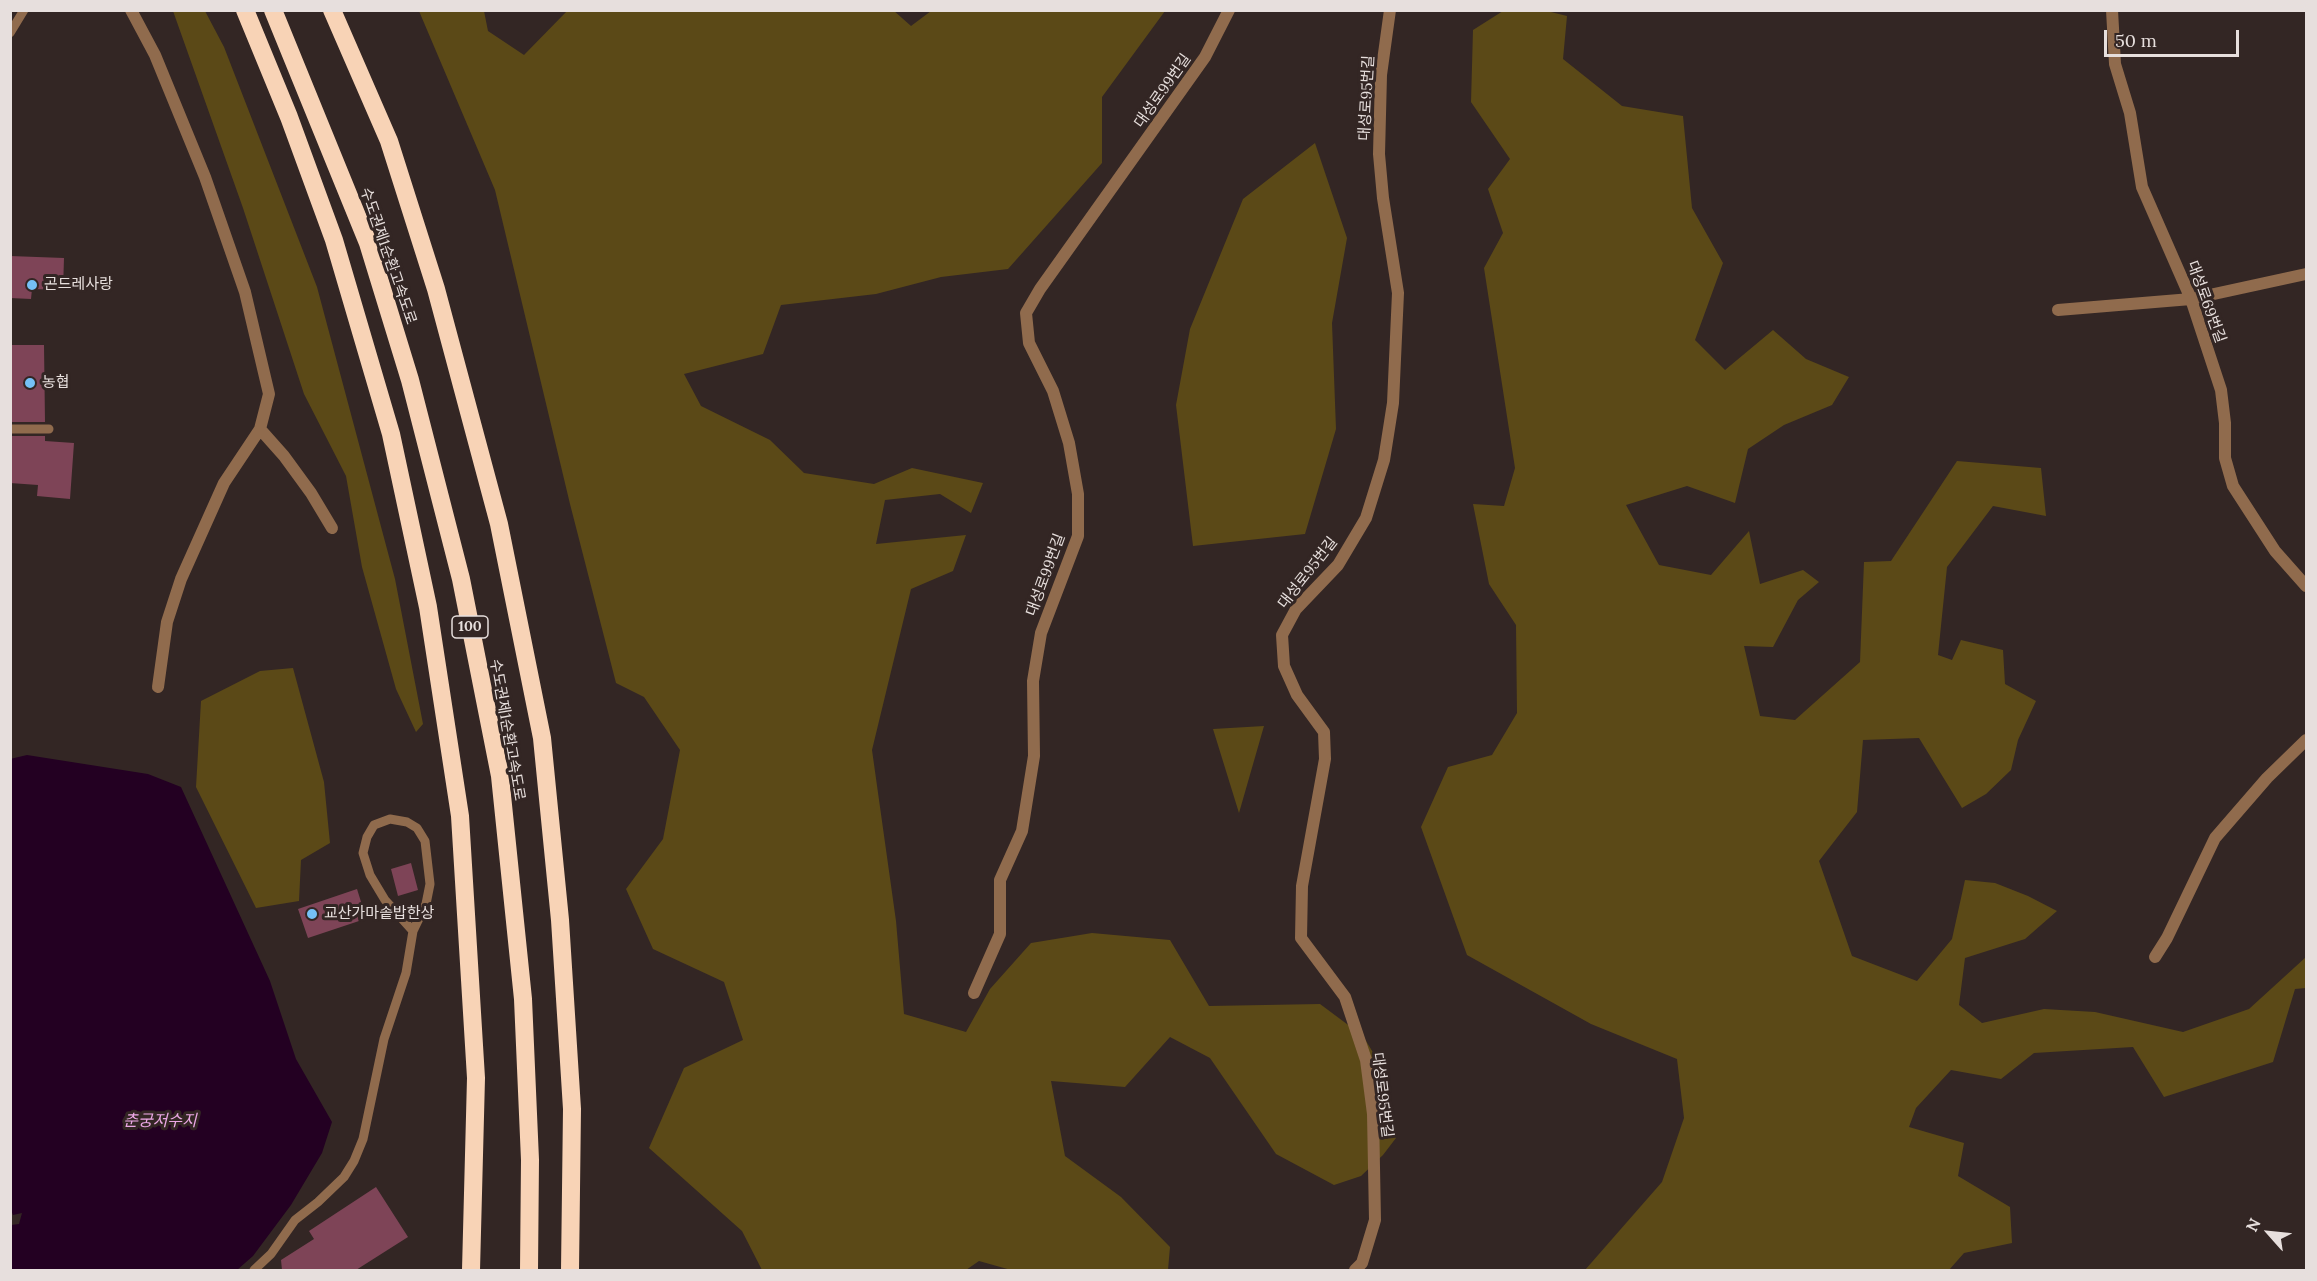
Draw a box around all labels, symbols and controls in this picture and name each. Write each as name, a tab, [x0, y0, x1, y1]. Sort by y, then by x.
scale bar	[2107, 18, 2242, 56]
text: 50 m	[2115, 29, 2157, 52]
street label: 대성로99번길	[1131, 50, 1195, 132]
street label: 대성로95번길	[1356, 55, 1378, 141]
street label: 수도권제1순환고속도로	[356, 185, 420, 327]
street label: 대성로69번길	[2183, 258, 2229, 346]
place label: 곤드레사랑	[44, 276, 113, 294]
marker: 곤드레사랑	[25, 278, 39, 292]
place label: 농협	[42, 374, 70, 392]
marker: 농협	[23, 376, 37, 390]
street label: 대성로99번길	[1023, 531, 1069, 619]
street label: 대성로95번길	[1274, 534, 1342, 612]
road number: 100	[452, 616, 488, 638]
street label: 수도권제1순환고속도로	[486, 658, 528, 802]
place label: 교산가마솥밥한상	[324, 905, 434, 923]
marker: 교산가마솥밥한상	[305, 907, 319, 921]
street label: 대성로95번길	[1368, 1051, 1396, 1139]
water label: 춘궁저수지	[123, 1111, 197, 1131]
north arrow	[2239, 1203, 2299, 1263]
text: N	[2241, 1215, 2265, 1235]

